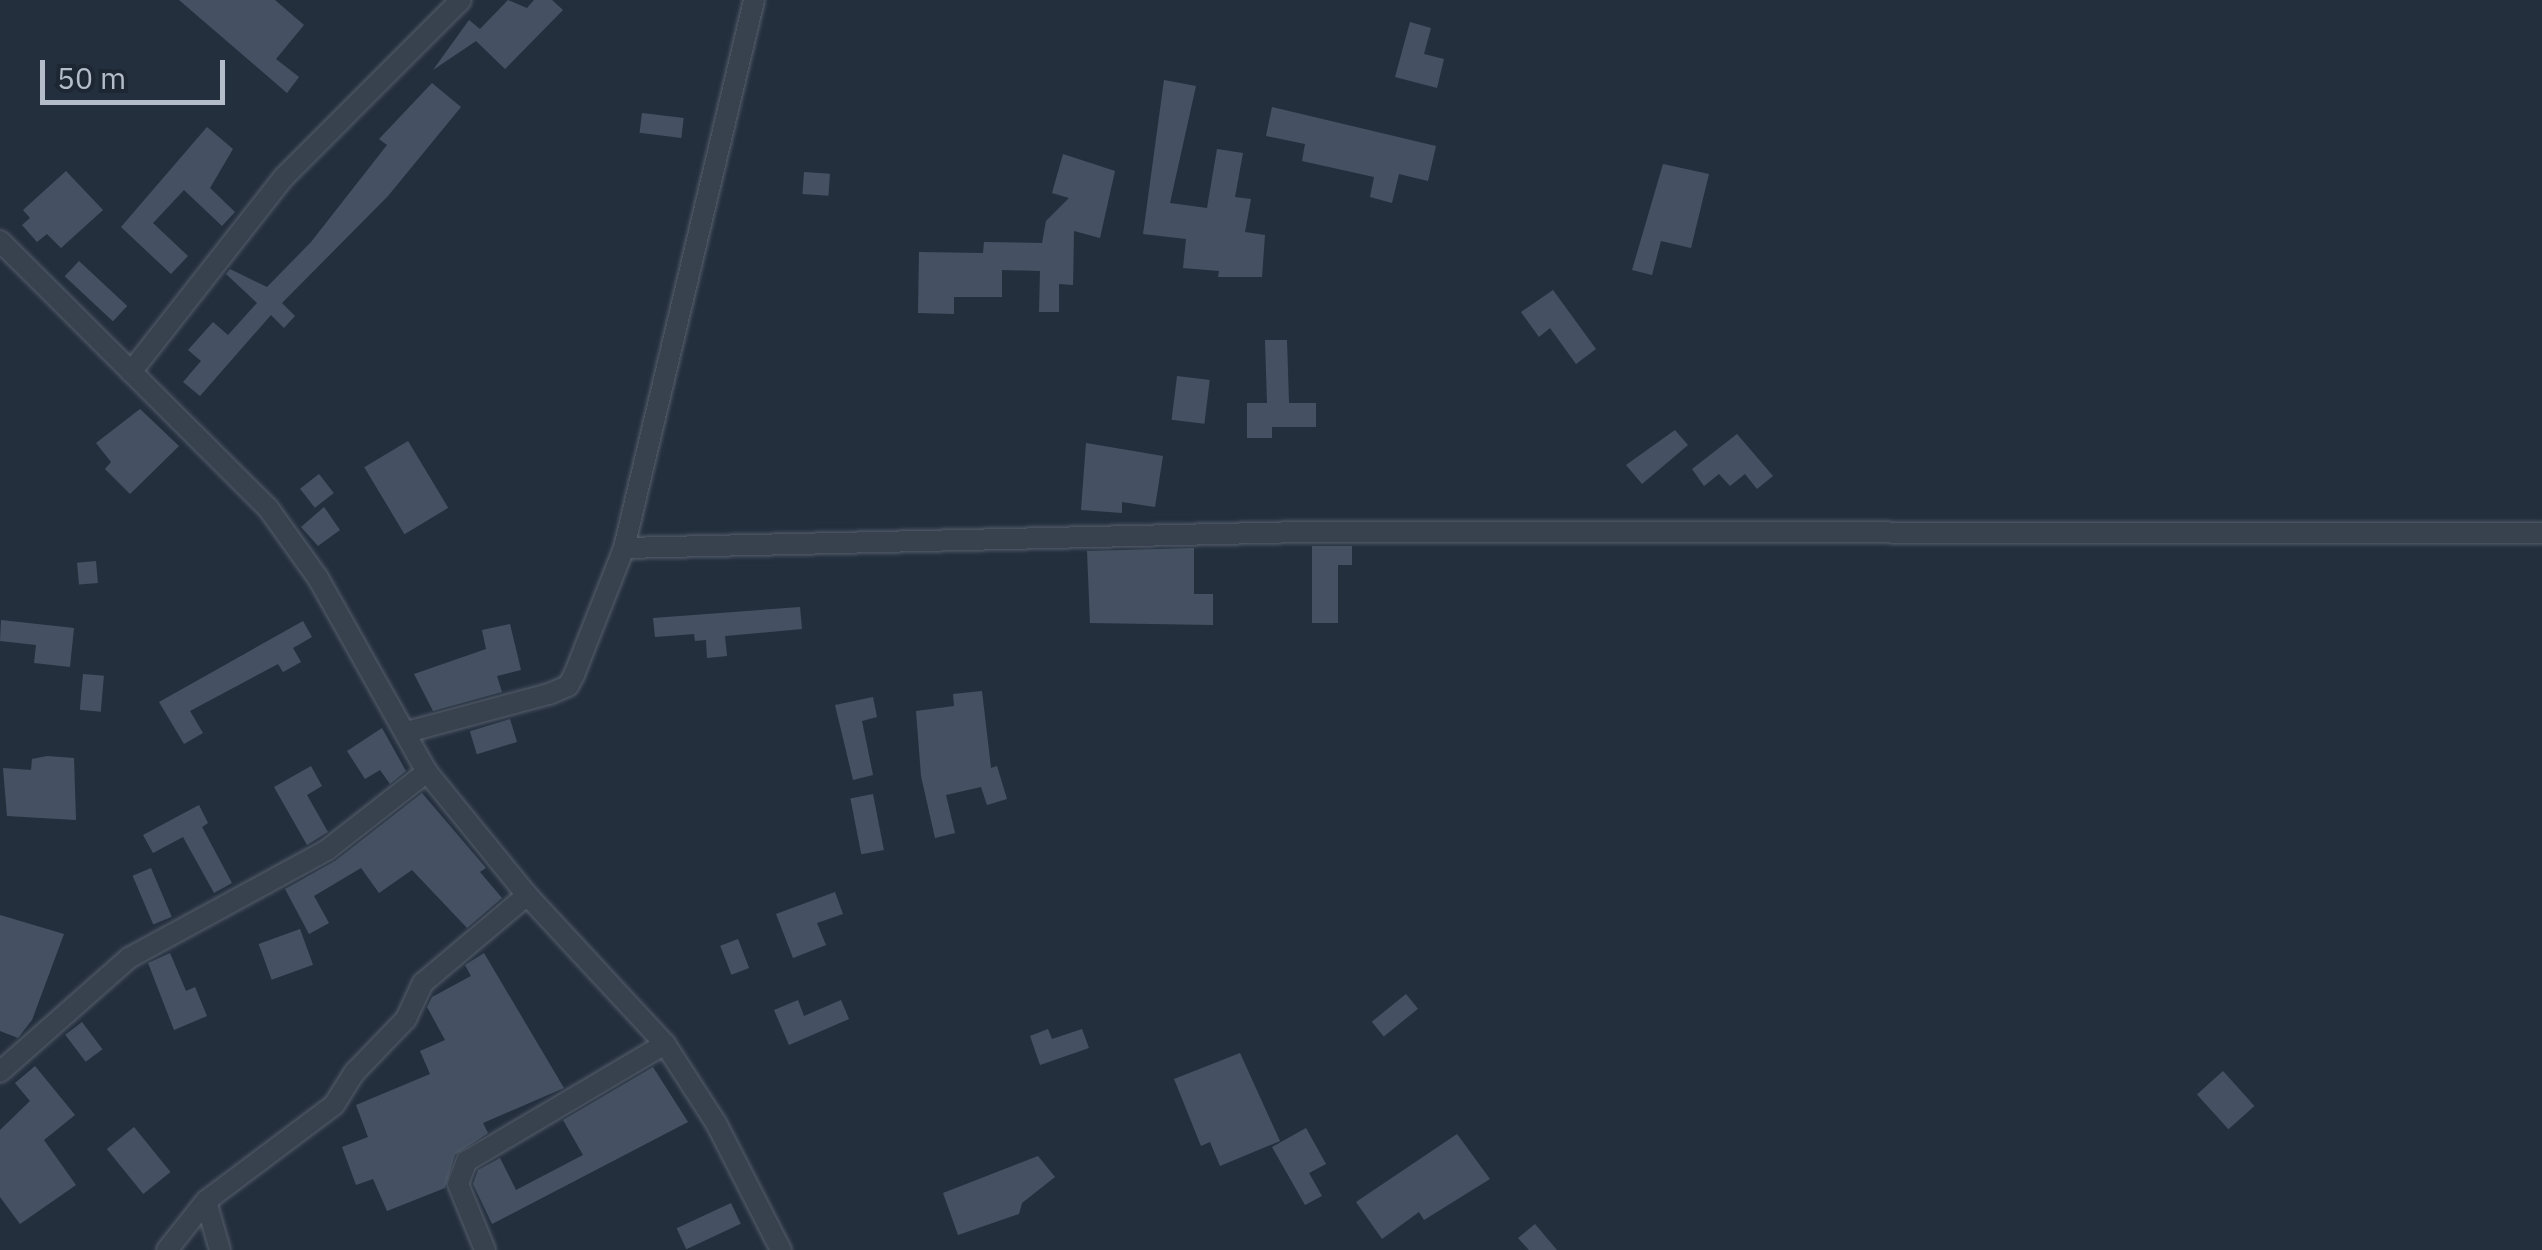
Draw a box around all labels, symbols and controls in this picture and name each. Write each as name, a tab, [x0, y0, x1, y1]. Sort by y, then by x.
scale bar	[45, 40, 230, 102]
text: 50 m	[57, 58, 126, 97]

